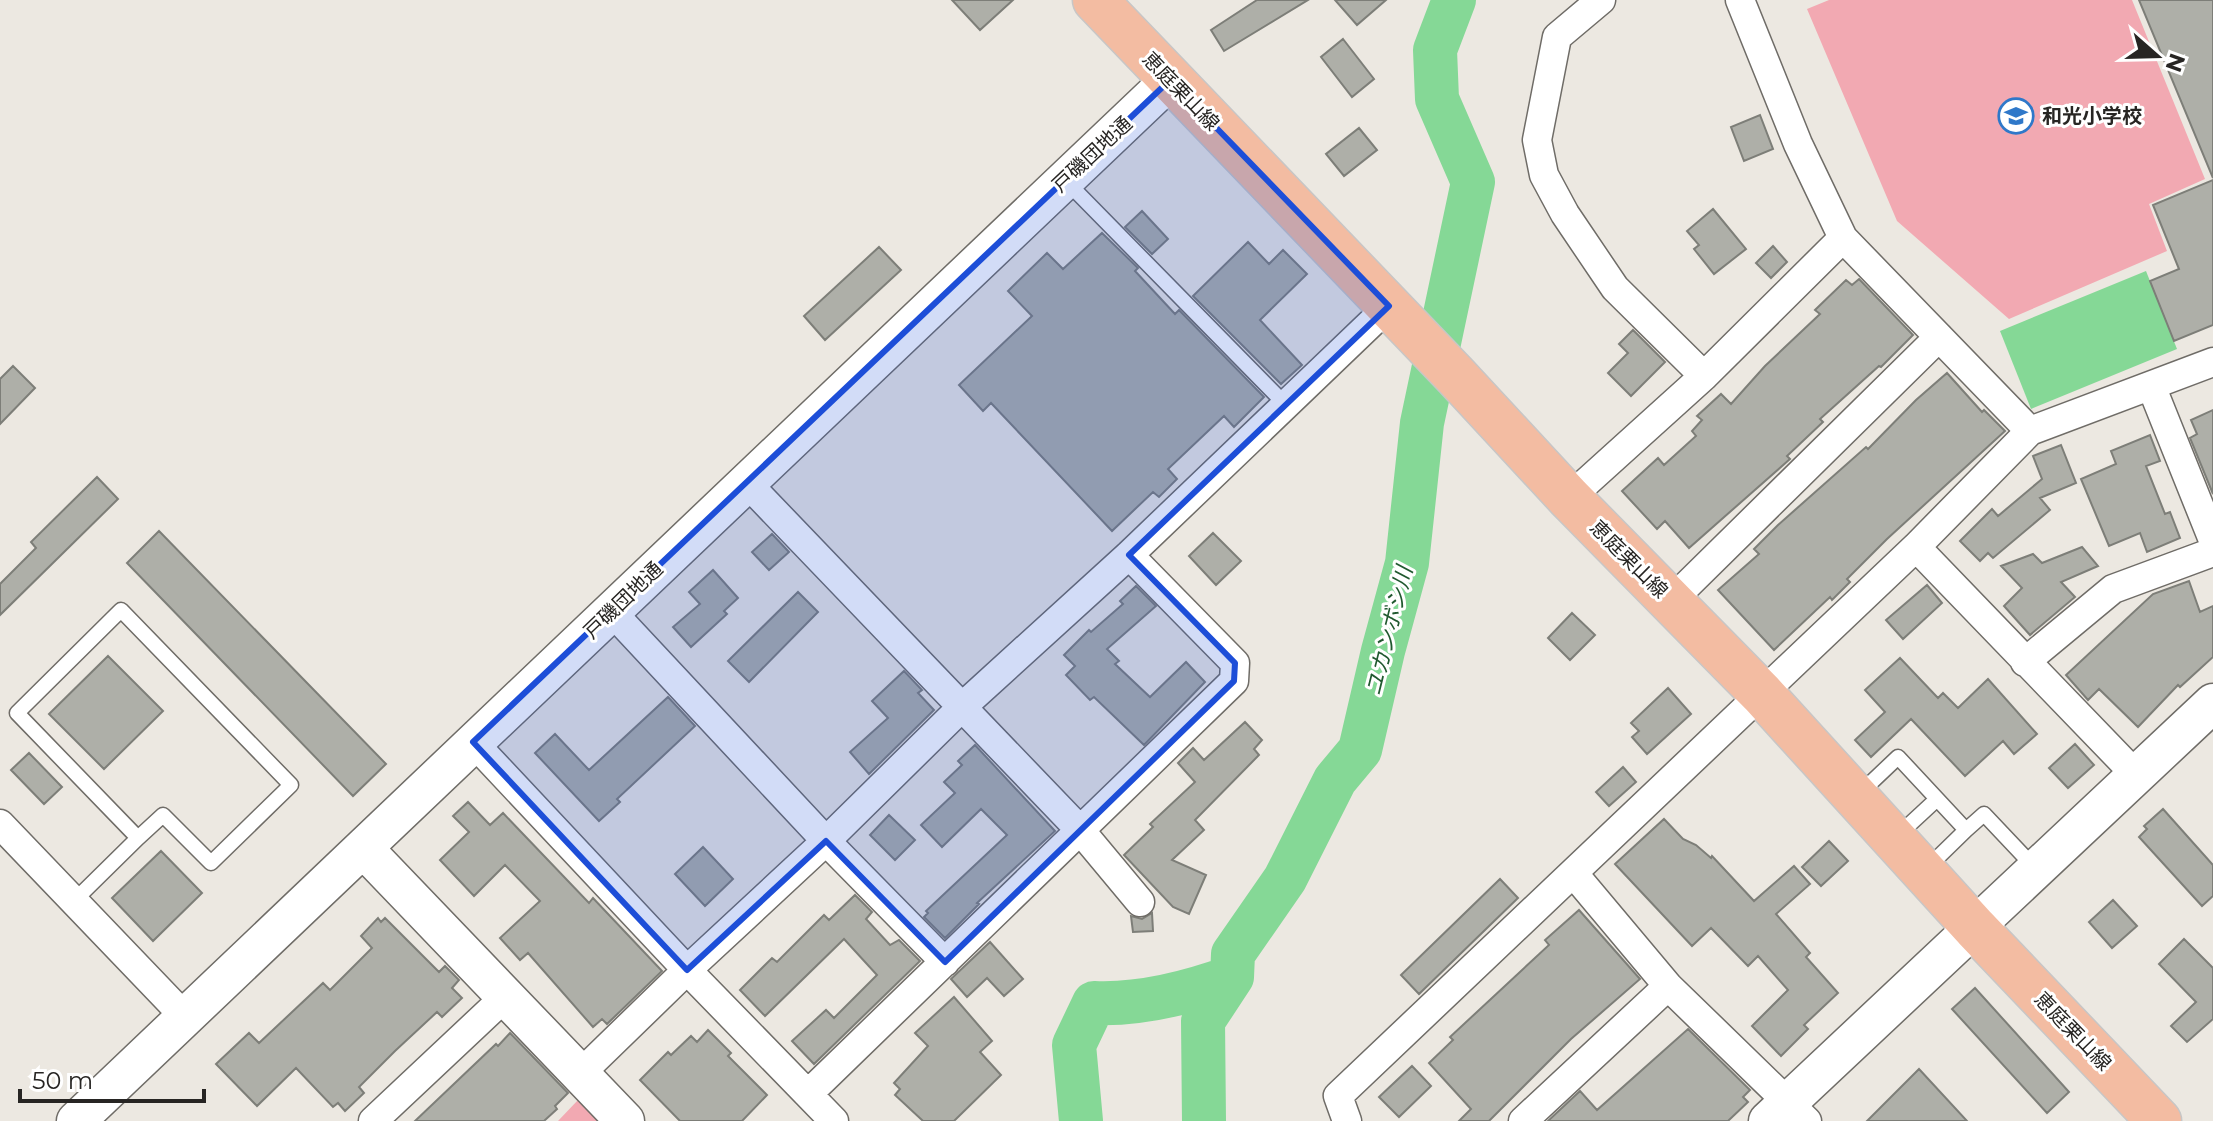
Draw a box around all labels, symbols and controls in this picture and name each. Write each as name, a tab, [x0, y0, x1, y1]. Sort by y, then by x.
north arrow	[2117, 16, 2197, 96]
street label: 恵庭栗山線	[1138, 47, 1224, 135]
text: N	[2160, 50, 2191, 76]
school or university icon: 和光小学校	[1997, 97, 2035, 135]
place label: 和光小学校	[2042, 104, 2142, 128]
street label: 戸磯団地通	[1047, 111, 1137, 197]
street label: 恵庭栗山線	[1585, 515, 1673, 603]
street label: 戸磯団地通	[579, 557, 667, 643]
water label: ユカンボシ川	[1360, 562, 1419, 698]
street label: 恵庭栗山線	[2030, 987, 2116, 1075]
scale bar	[20, 1053, 204, 1103]
text: 50 m	[32, 1066, 93, 1095]

